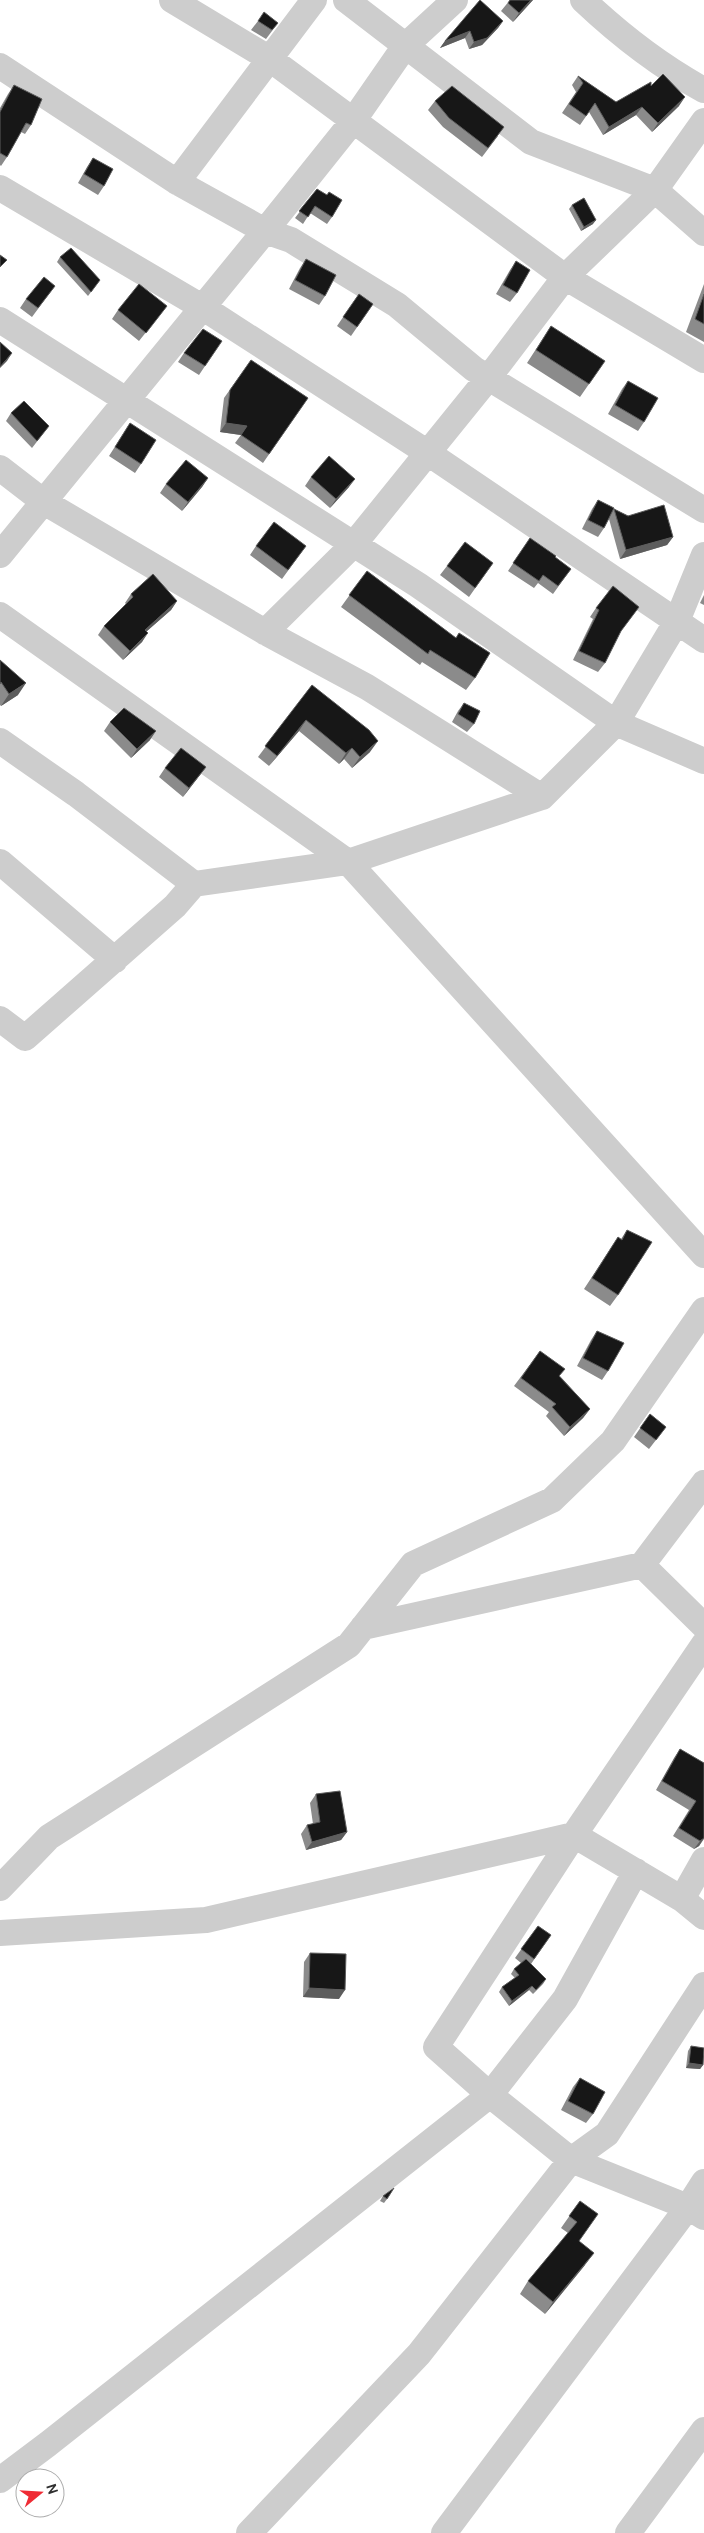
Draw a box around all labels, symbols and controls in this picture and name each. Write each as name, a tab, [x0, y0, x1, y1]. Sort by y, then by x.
north arrow	[15, 2468, 65, 2518]
text: N	[42, 2481, 62, 2496]

